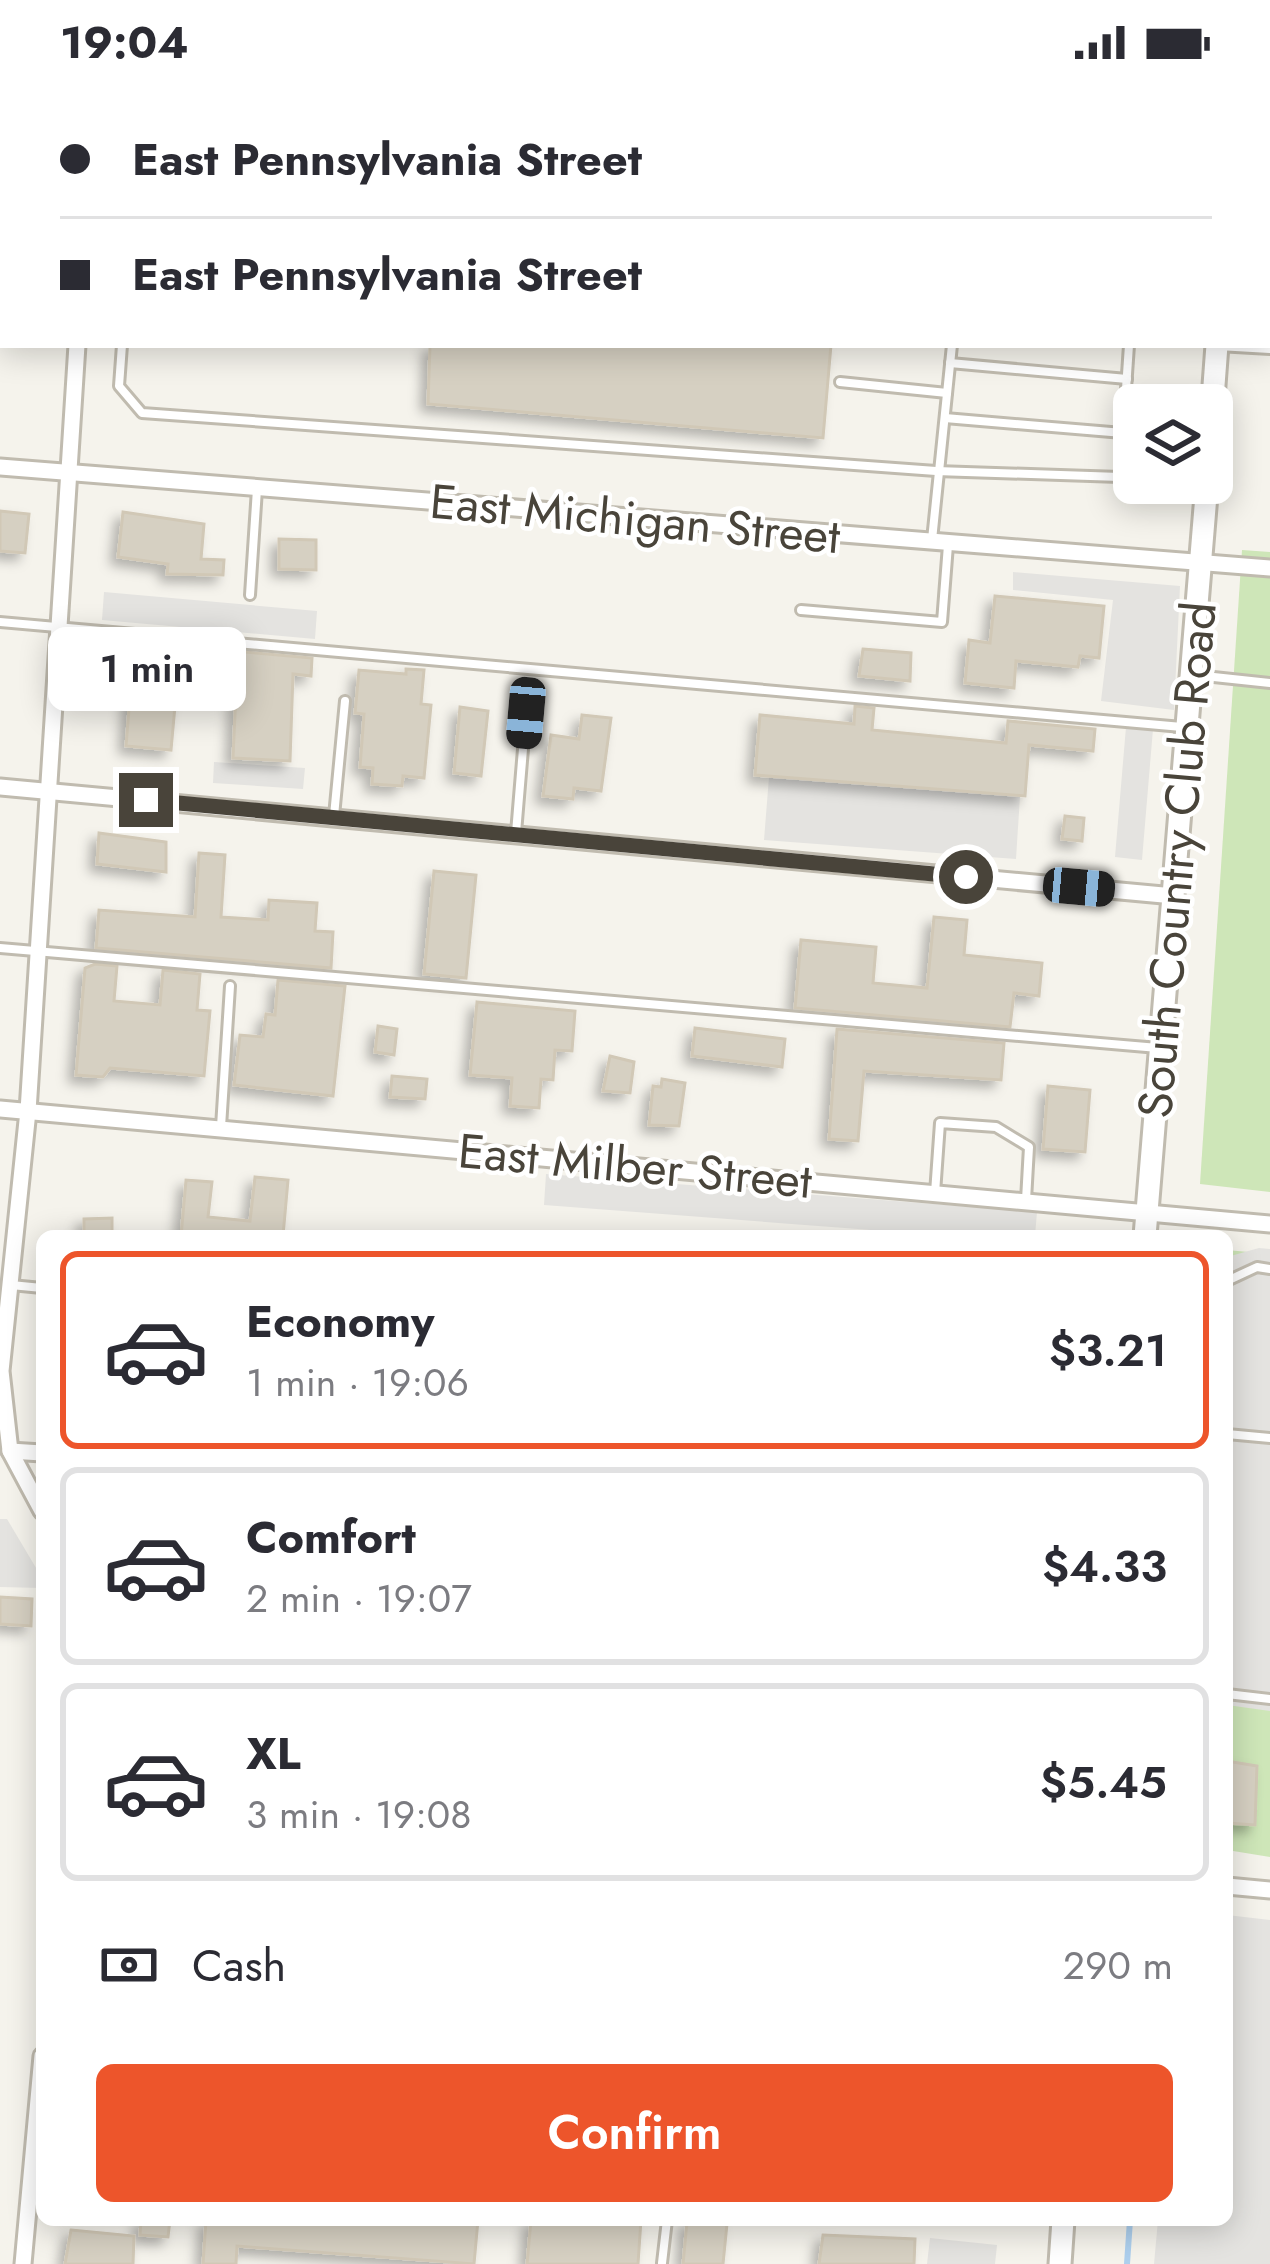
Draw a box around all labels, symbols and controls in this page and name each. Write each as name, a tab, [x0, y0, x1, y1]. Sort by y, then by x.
text: 19:04	[60, 10, 189, 75]
text: East Pennsylvania Street	[132, 127, 642, 192]
text: East Pennsylvania Street	[132, 242, 642, 307]
map controls	[1113, 384, 1233, 504]
button: layers	[1113, 384, 1233, 504]
street label: East Michigan Street	[427, 467, 843, 571]
street label: South Country Club Road	[1120, 599, 1234, 1121]
callout: 1 min	[47, 626, 245, 710]
text: 1 min	[100, 640, 194, 697]
car	[505, 676, 547, 750]
route end	[119, 773, 173, 827]
route start	[939, 850, 993, 904]
car	[1042, 866, 1116, 908]
street label: East Milber Street	[455, 1116, 815, 1216]
text: Economy	[246, 1289, 434, 1354]
icon: car	[102, 1296, 210, 1404]
text: $3.21	[1049, 1318, 1167, 1383]
text: 1 min · 19:06	[246, 1354, 469, 1411]
text: Comfort	[246, 1505, 416, 1570]
icon: car	[102, 1512, 210, 1620]
text: $4.33	[1042, 1534, 1167, 1599]
text: 2 min · 19:07	[246, 1570, 472, 1627]
text: XL	[246, 1721, 301, 1786]
icon: car	[102, 1728, 210, 1836]
text: $5.45	[1040, 1750, 1167, 1815]
text: 3 min · 19:08	[246, 1786, 472, 1843]
icon: cash	[96, 1932, 162, 1998]
text: Cash	[192, 1933, 286, 1998]
text: 290 m	[1063, 1937, 1173, 1994]
button: Confirm	[96, 2064, 1173, 2202]

